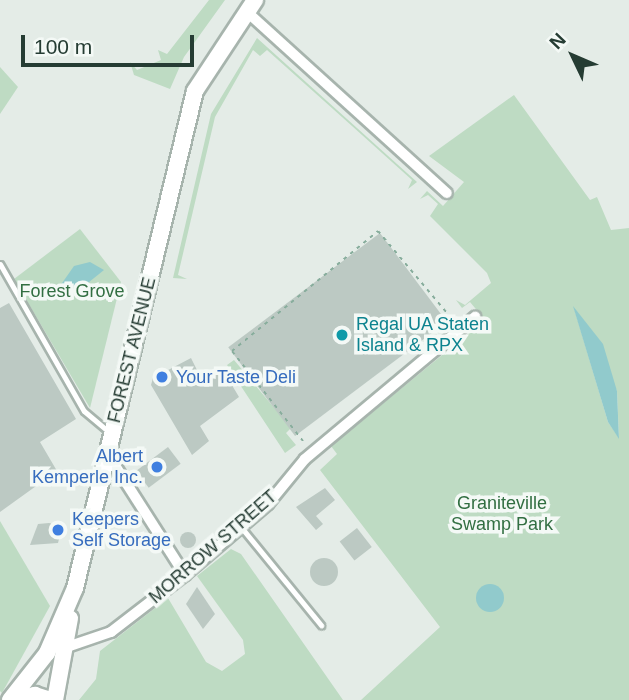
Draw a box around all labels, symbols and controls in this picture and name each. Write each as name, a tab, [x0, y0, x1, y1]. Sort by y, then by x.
scale bar	[24, 21, 198, 65]
north arrow	[538, 21, 608, 91]
text: N	[545, 29, 570, 53]
text: 100 m	[34, 35, 92, 58]
street label: FOREST AVENUE	[103, 274, 161, 426]
park label: Forest Grove	[19, 280, 125, 302]
place label: Regal UA Staten Island & RPX	[356, 314, 490, 356]
marker: Regal UA Staten Island & RPX	[334, 327, 350, 343]
place label: Your Taste Deli	[176, 366, 296, 388]
marker: Your Taste Deli	[154, 369, 170, 385]
place label: Albert Kemperle Inc.	[32, 446, 143, 489]
marker: Albert Kemperle Inc.	[149, 459, 165, 475]
street label: MORROW STREET	[145, 486, 281, 608]
park label: Graniteville Swamp Park	[451, 493, 553, 536]
place label: Keepers Self Storage	[72, 509, 171, 552]
marker: Keepers Self Storage	[50, 522, 66, 538]

